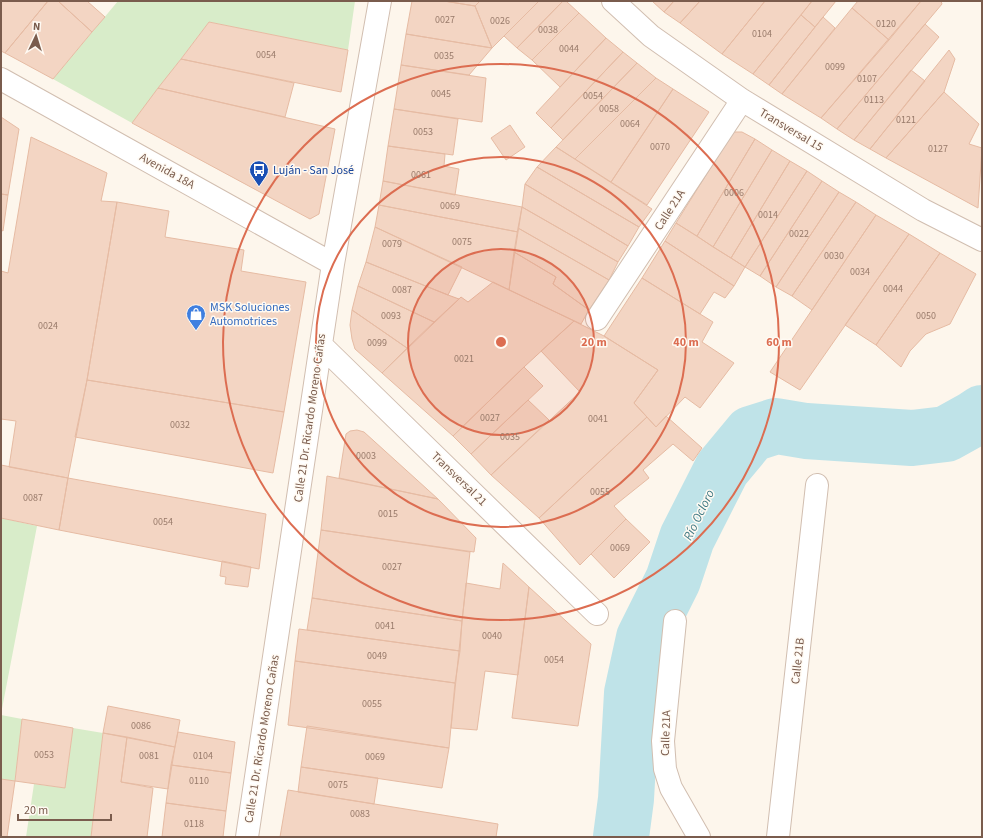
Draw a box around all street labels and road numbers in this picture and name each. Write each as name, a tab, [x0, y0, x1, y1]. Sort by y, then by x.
street label: Transversal 15	[756, 104, 826, 156]
street label: Avenida 18A	[136, 149, 198, 193]
street label: Calle 21A	[650, 186, 690, 234]
street label: Calle 21 Dr. Ricardo Moreno Cañas	[290, 333, 330, 503]
street label: Transversal 21	[427, 448, 491, 510]
street label: Calle 21B	[787, 637, 809, 685]
street label: Calle 21 Dr. Ricardo Moreno Cañas	[240, 654, 284, 824]
street label: Calle 21A	[657, 709, 675, 756]

